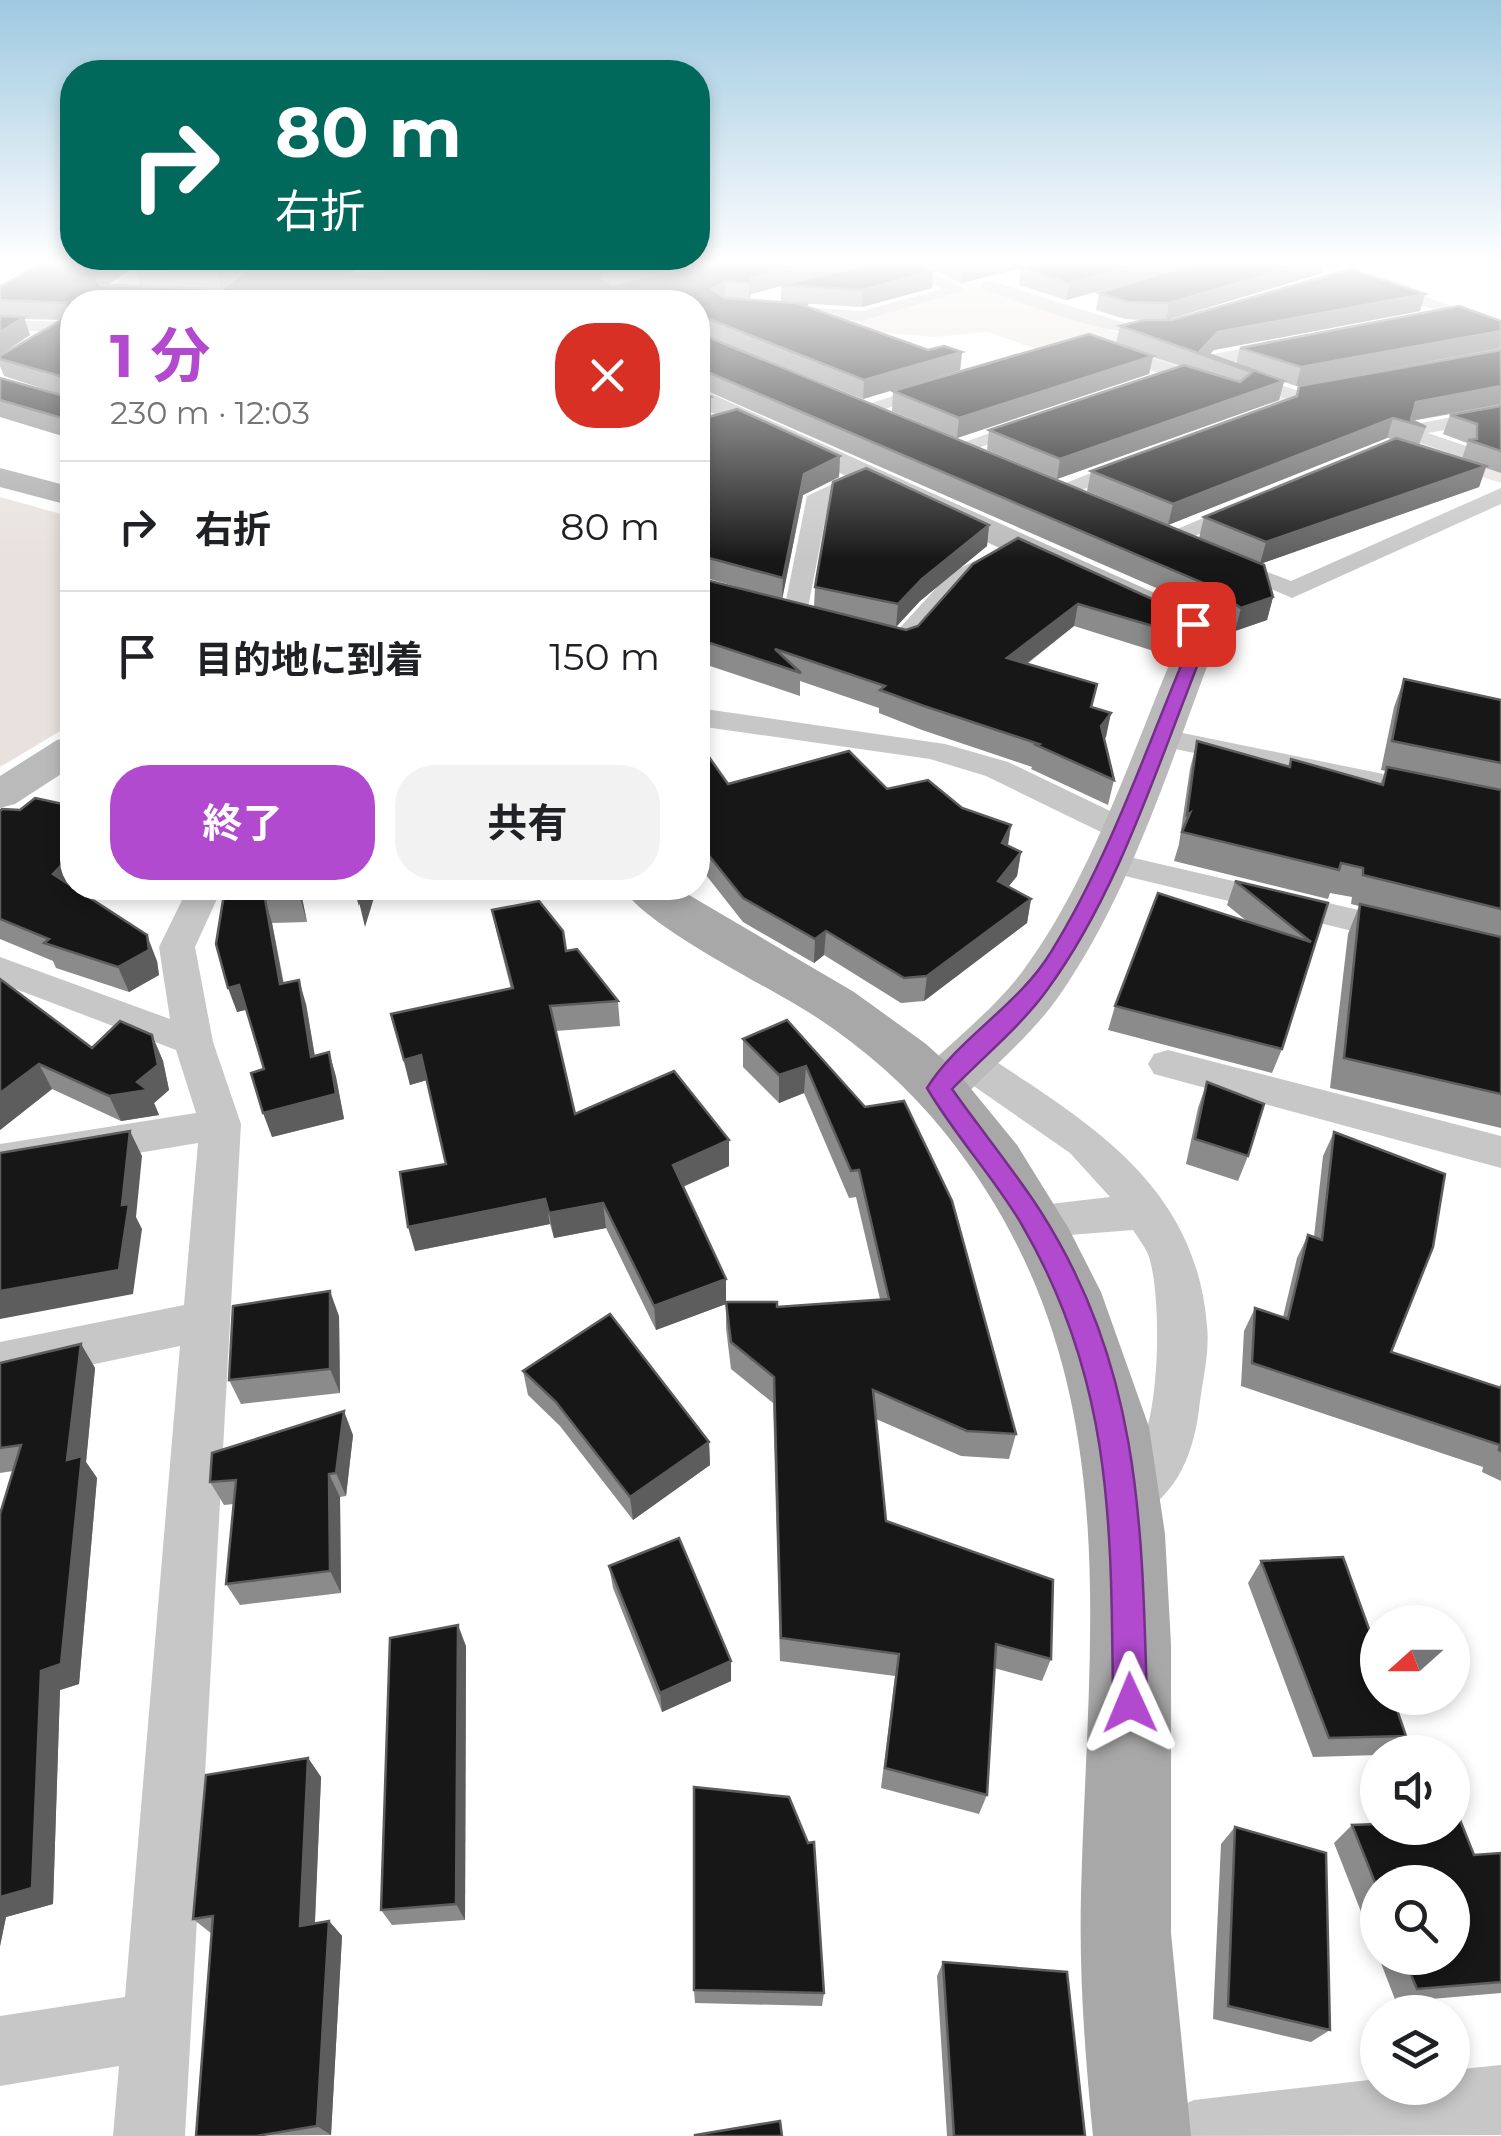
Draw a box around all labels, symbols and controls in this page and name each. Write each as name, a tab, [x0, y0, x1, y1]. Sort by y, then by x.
text: 80 m	[275, 89, 462, 175]
icon: right	[110, 100, 240, 230]
text: 右折	[275, 183, 365, 238]
text: 1 分	[110, 319, 211, 392]
button: close	[555, 323, 660, 428]
text: 230 m · 12:03	[110, 393, 310, 432]
icon: right	[110, 499, 165, 554]
text: 80 m	[560, 503, 660, 550]
text: 右折	[195, 506, 271, 553]
pin	[1151, 582, 1236, 667]
icon: arrive	[1166, 597, 1221, 652]
icon: arrive	[110, 629, 165, 684]
text: 150 m	[549, 633, 660, 680]
text: 目的地に到着	[195, 636, 423, 683]
button: 終了	[110, 765, 375, 880]
button: 共有	[395, 765, 660, 880]
north arrow	[1360, 1605, 1470, 1715]
map controls	[1360, 1605, 1470, 2105]
position arrow	[1078, 1651, 1182, 1755]
button: sound	[1360, 1735, 1470, 1845]
button: search	[1360, 1865, 1470, 1975]
button: layers	[1360, 1995, 1470, 2105]

